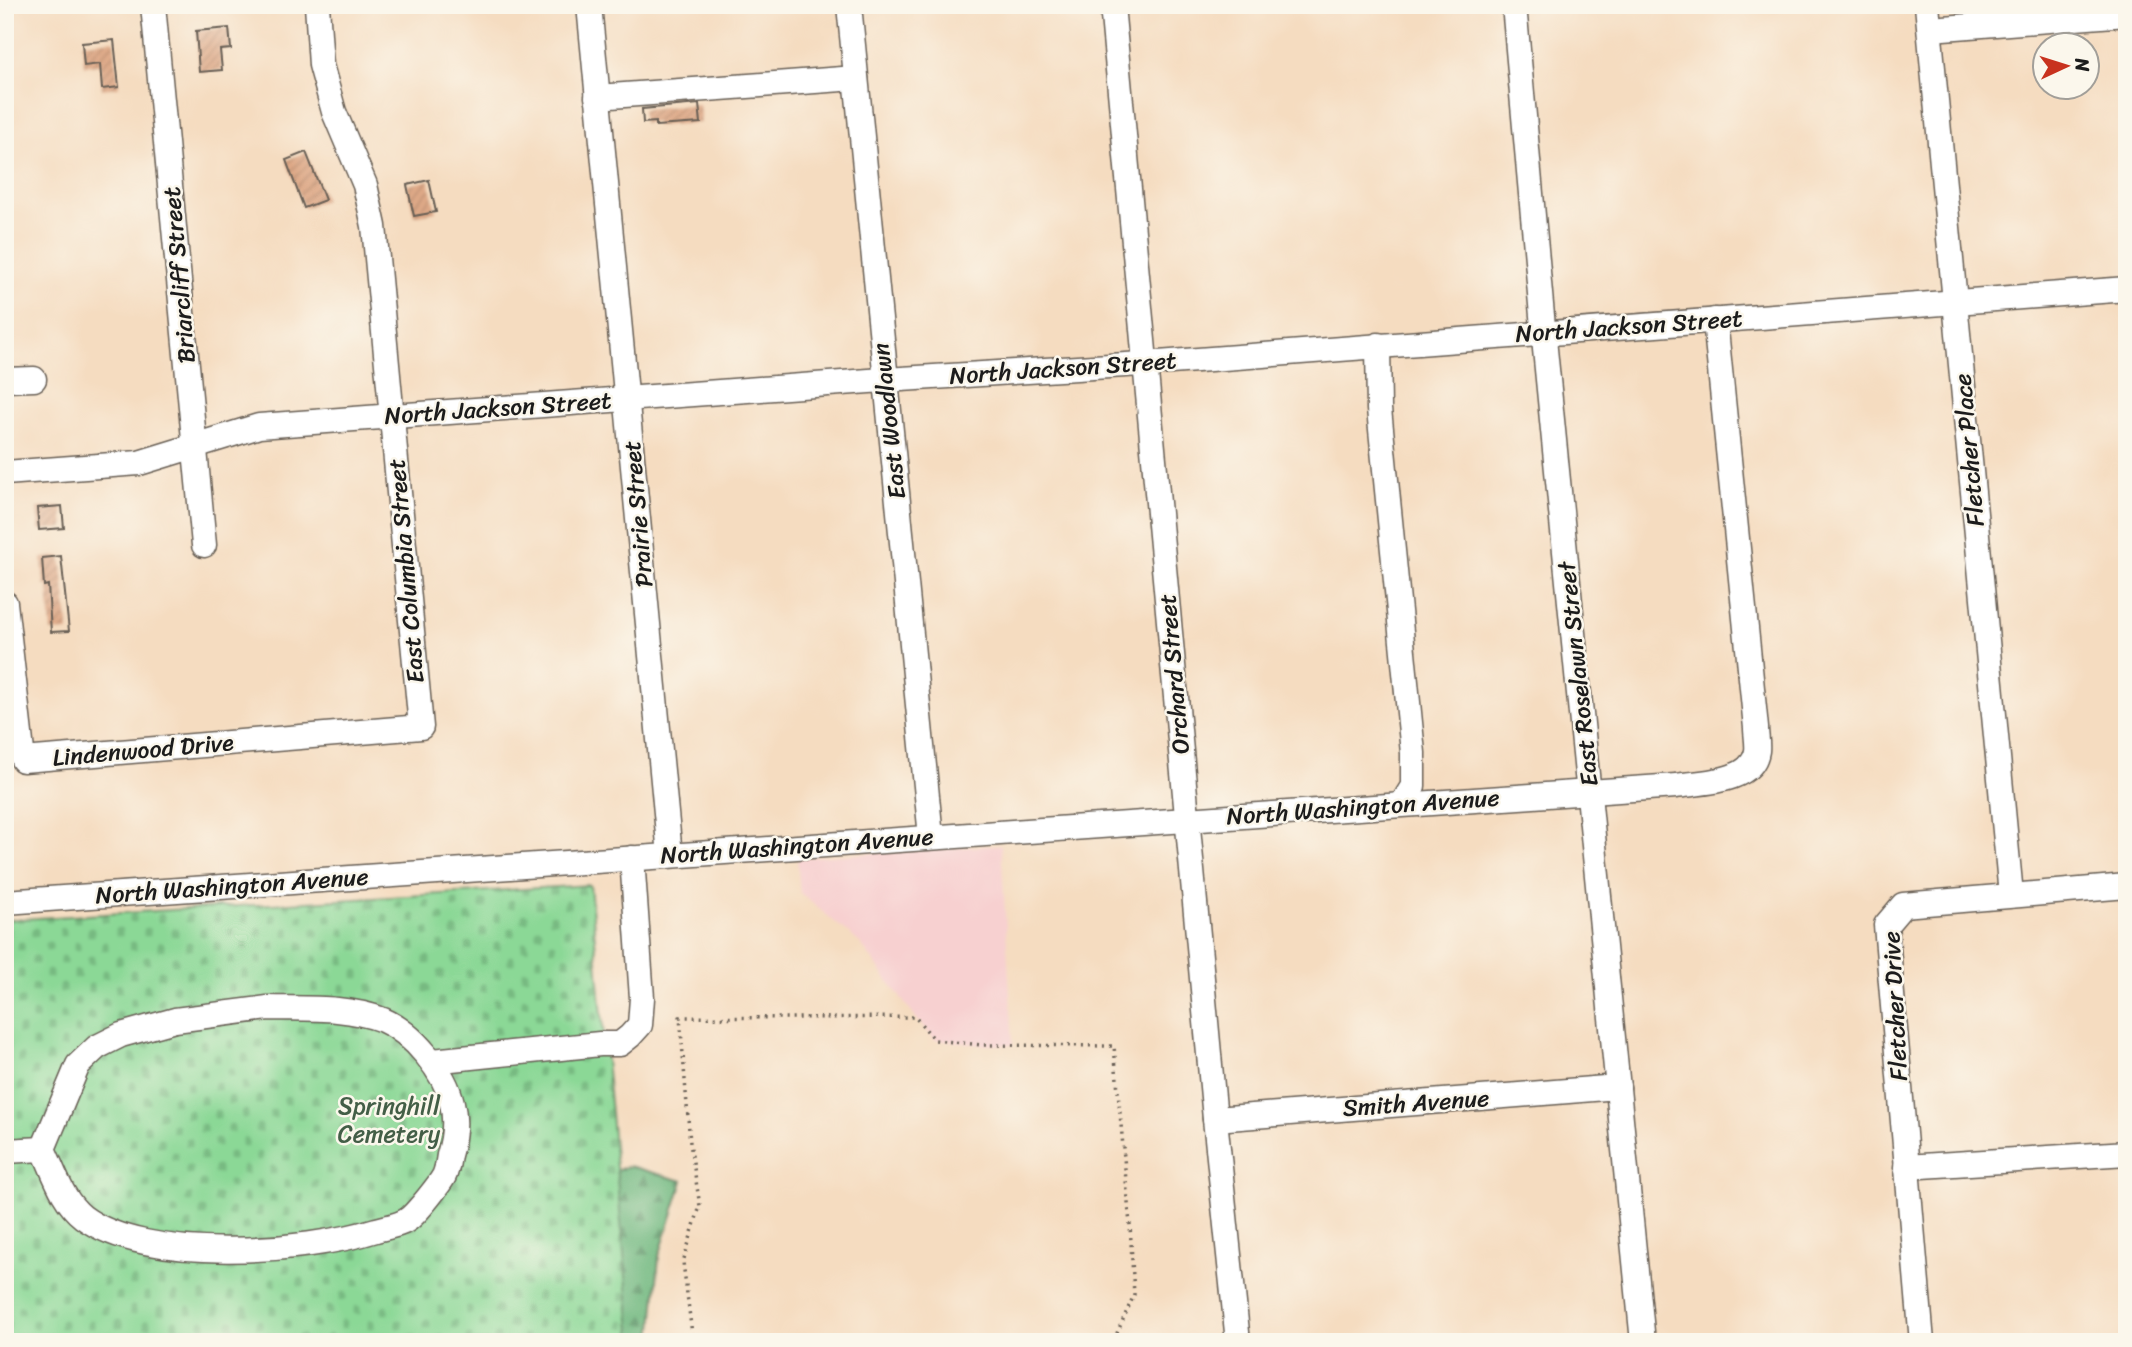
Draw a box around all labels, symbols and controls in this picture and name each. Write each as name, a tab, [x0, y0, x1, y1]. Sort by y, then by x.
north arrow	[2030, 32, 2100, 102]
text: N	[2065, 56, 2099, 73]
street label: Briarcliff Street	[150, 185, 208, 365]
street label: North Jackson Street	[1514, 297, 1744, 355]
street label: North Jackson Street	[948, 339, 1178, 397]
street label: East Woodlawn	[860, 341, 918, 501]
street label: Fletcher Place	[1941, 372, 1997, 528]
street label: North Jackson Street	[383, 379, 613, 437]
street label: Prairie Street	[611, 439, 665, 589]
street label: East Columbia Street	[375, 457, 437, 685]
street label: East Roselawn Street	[1545, 558, 1611, 788]
street label: Orchard Street	[1146, 592, 1202, 756]
street label: Lindenwood Drive	[51, 721, 236, 779]
street label: North Washington Avenue	[1225, 777, 1501, 837]
street label: North Washington Avenue	[659, 816, 935, 876]
street label: North Washington Avenue	[94, 856, 370, 916]
street label: Fletcher Drive	[1870, 930, 1920, 1082]
street label: Smith Avenue	[1341, 1077, 1491, 1129]
park label: Springhill Cemetery	[338, 1085, 441, 1155]

